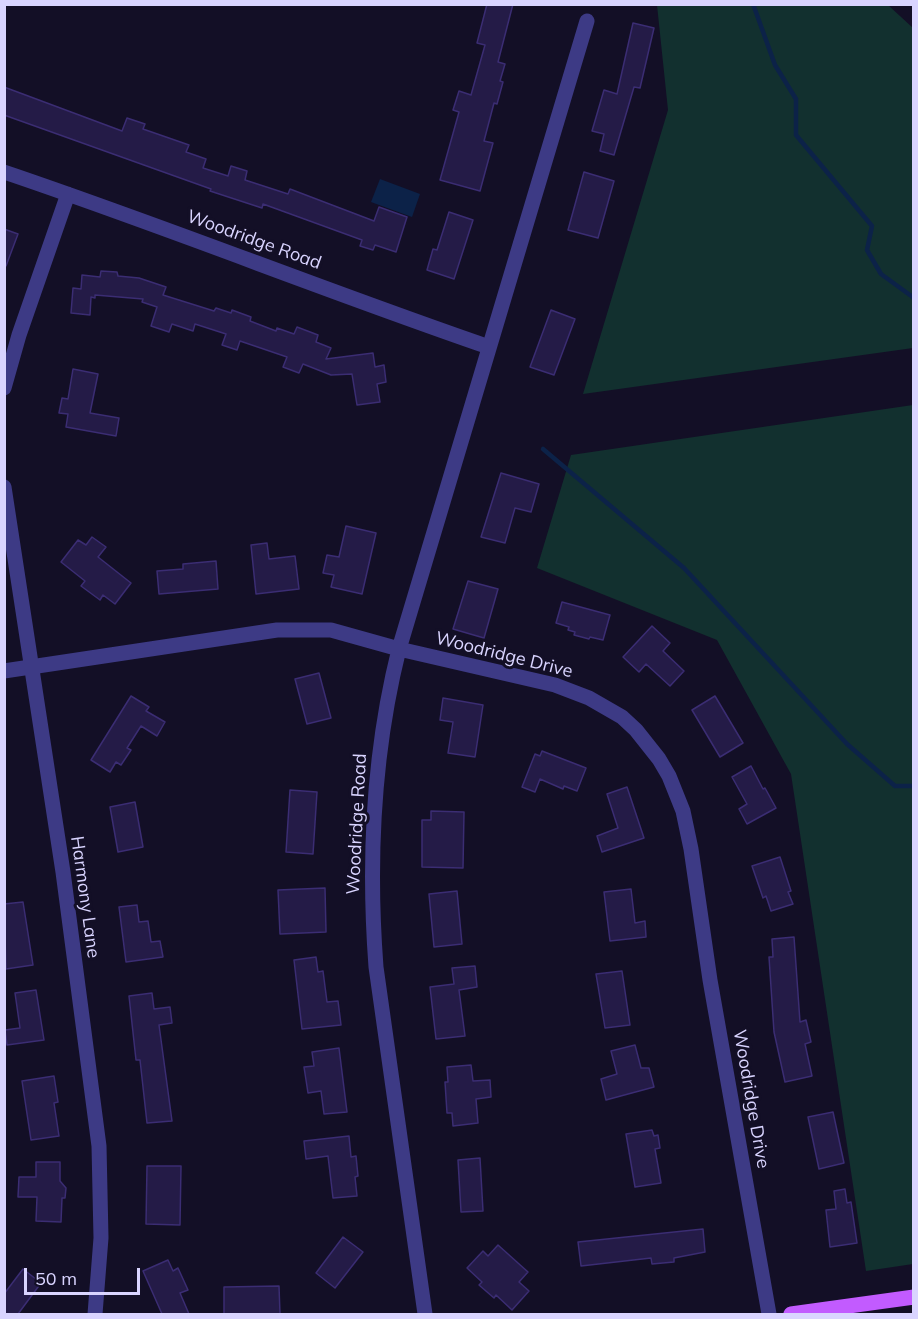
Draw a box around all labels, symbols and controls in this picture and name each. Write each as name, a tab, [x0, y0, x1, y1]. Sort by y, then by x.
street label: Woodridge Road	[184, 206, 324, 274]
street label: Woodridge Drive	[433, 627, 575, 683]
street label: Woodridge Road	[343, 753, 371, 895]
street label: Harmony Lane	[66, 835, 104, 959]
street label: Woodridge Drive	[728, 1028, 774, 1170]
scale bar	[27, 1256, 142, 1294]
text: 50 m	[35, 1267, 77, 1290]

